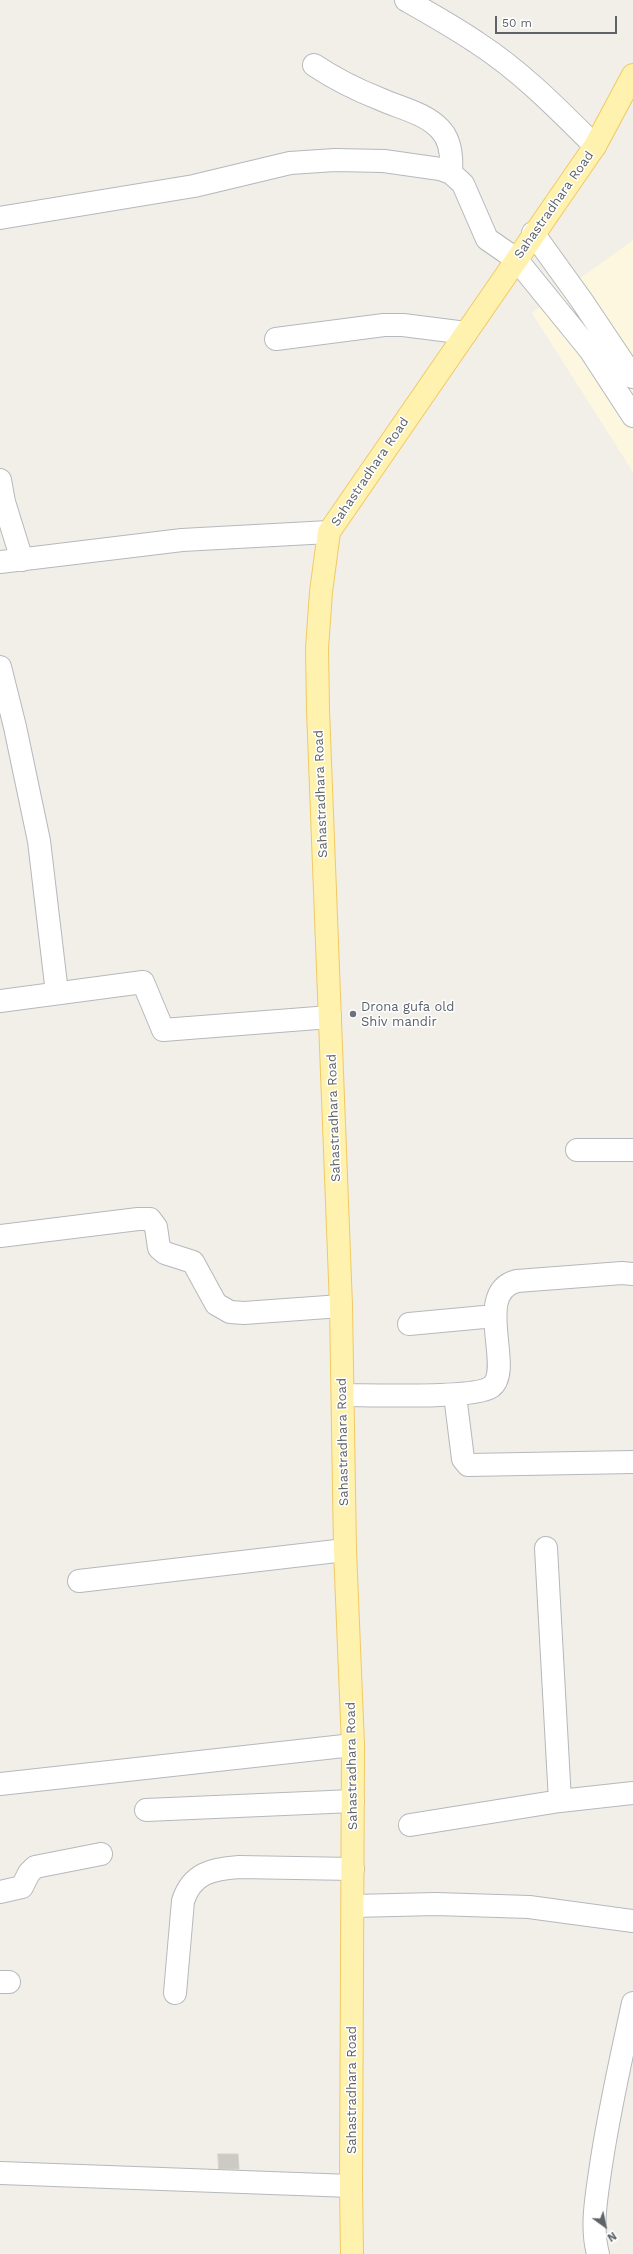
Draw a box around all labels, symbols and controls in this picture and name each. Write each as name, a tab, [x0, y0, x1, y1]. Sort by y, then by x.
scale bar	[497, 8, 619, 34]
text: 50 m	[502, 16, 532, 30]
street label: Sahastradhara Road	[511, 148, 597, 262]
street label: Sahastradhara Road	[328, 415, 412, 529]
street label: Sahastradhara Road	[311, 730, 331, 858]
place label: Drona gufa old Shiv mandir	[361, 999, 454, 1030]
marker: Drona gufa old Shiv mandir	[348, 1009, 358, 1019]
street label: Sahastradhara Road	[324, 1054, 344, 1182]
street label: Sahastradhara Road	[334, 1378, 352, 1506]
street label: Sahastradhara Road	[343, 1702, 361, 1830]
street label: Sahastradhara Road	[344, 2026, 360, 2154]
north arrow	[585, 2206, 625, 2246]
text: N	[605, 2229, 619, 2244]

